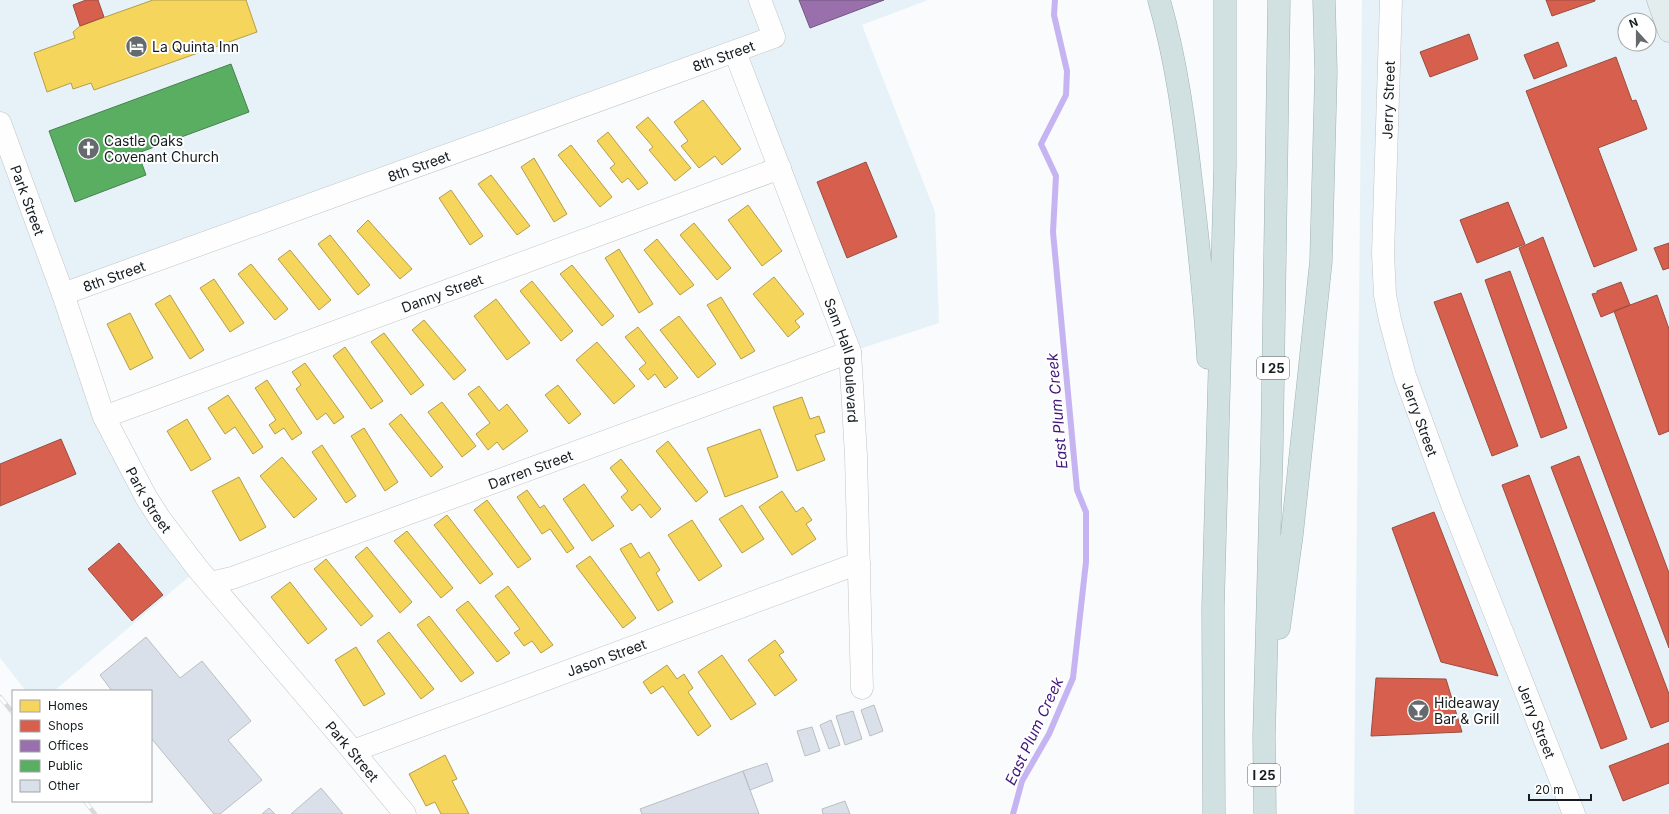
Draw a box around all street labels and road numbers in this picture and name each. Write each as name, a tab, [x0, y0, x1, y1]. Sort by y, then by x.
street label: 8th Street	[690, 36, 757, 74]
street label: Jerry Street	[1378, 60, 1398, 139]
street label: 8th Street	[385, 146, 452, 185]
street label: Park Street	[8, 163, 49, 238]
street label: 8th Street	[80, 256, 148, 295]
street label: Danny Street	[399, 270, 485, 315]
street label: Sam Hall Boulevard	[821, 295, 863, 423]
road number: I 25	[1257, 357, 1289, 379]
street label: Jerry Street	[1399, 379, 1442, 459]
street label: Darren Street	[486, 446, 575, 492]
street label: Park Street	[123, 464, 176, 536]
street label: Jason Street	[564, 634, 649, 679]
street label: Jerry Street	[1515, 681, 1560, 761]
street label: Park Street	[323, 717, 383, 785]
road number: I 25	[1248, 764, 1280, 786]

